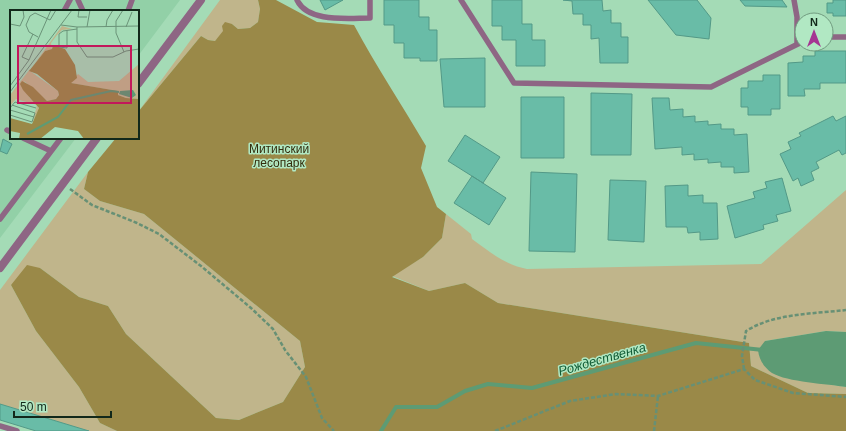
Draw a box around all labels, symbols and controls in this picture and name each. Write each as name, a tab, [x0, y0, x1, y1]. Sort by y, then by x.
inset map	[10, 10, 139, 139]
north arrow	[794, 12, 834, 52]
text: N	[810, 16, 818, 28]
park label: Митинский лесопарк	[249, 142, 309, 170]
water label: Рождественка	[557, 339, 647, 379]
scale bar	[14, 393, 111, 419]
text: 50 m	[20, 400, 47, 414]

